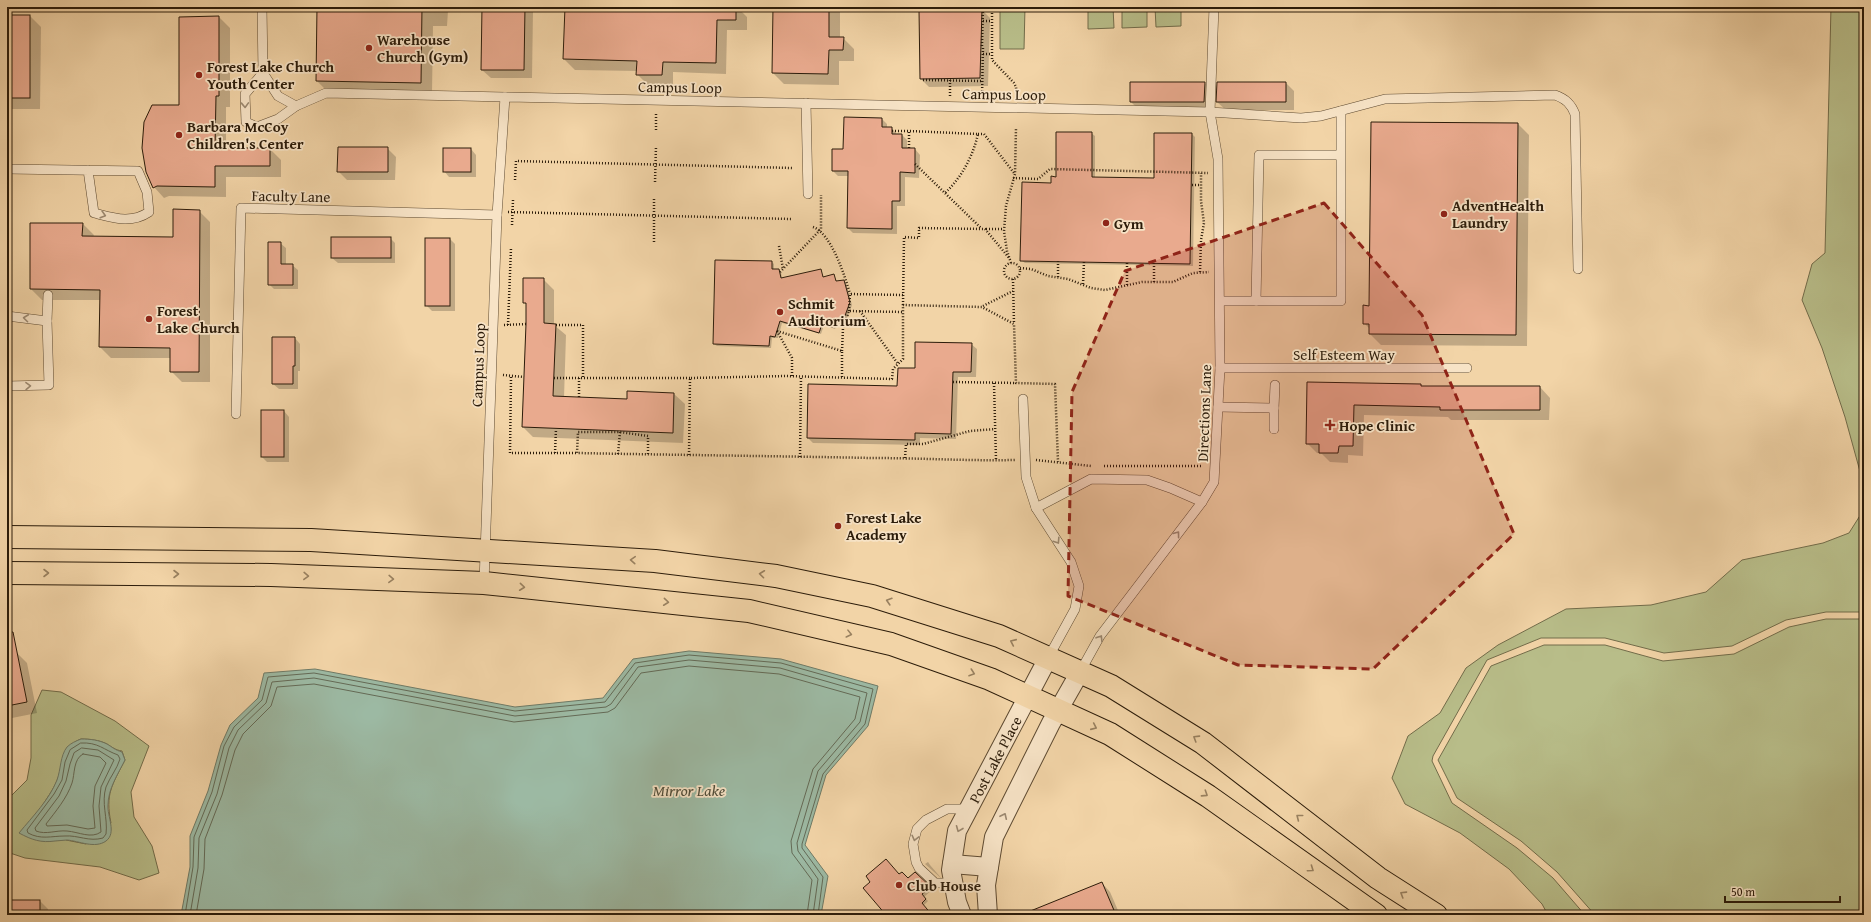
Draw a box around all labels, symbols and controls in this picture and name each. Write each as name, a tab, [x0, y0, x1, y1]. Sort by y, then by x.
place label: Warehouse Church (Gym)	[377, 29, 468, 67]
marker: Warehouse Church (Gym)	[364, 43, 374, 53]
place label: Forest Lake Church Youth Center	[207, 56, 334, 94]
marker: Forest Lake Church Youth Center	[194, 70, 204, 80]
street label: Campus Loop	[638, 76, 722, 98]
street label: Campus Loop	[962, 83, 1046, 105]
one-way arrow	[241, 102, 249, 108]
place label: Barbara McCoy Children's Center	[187, 116, 304, 154]
marker: Barbara McCoy Children's Center	[174, 130, 184, 140]
street label: Faculty Lane	[251, 185, 331, 207]
place label: AdventHealth Laundry	[1452, 195, 1544, 233]
marker: AdventHealth Laundry	[1439, 209, 1449, 219]
one-way arrow	[100, 210, 107, 219]
place label: Gym	[1114, 213, 1144, 234]
marker: Gym	[1101, 218, 1111, 228]
place label: Schmit Auditorium	[788, 293, 866, 331]
place label: Forest Lake Church	[157, 300, 240, 338]
marker: Schmit Auditorium	[775, 307, 785, 317]
one-way arrow	[23, 314, 29, 323]
marker: Forest Lake Church	[144, 314, 154, 324]
street label: Campus Loop	[466, 323, 490, 407]
street label: Self Esteem Way	[1293, 344, 1395, 365]
street label: Directions Lane	[1192, 364, 1216, 462]
one-way arrow	[25, 381, 31, 390]
place label: Hope Clinic	[1339, 415, 1415, 436]
marker: Hope Clinic	[1324, 419, 1336, 431]
place label: Forest Lake Academy	[846, 507, 922, 545]
marker: Forest Lake Academy	[833, 521, 843, 531]
one-way arrow	[1173, 531, 1180, 538]
one-way arrow	[1052, 537, 1060, 544]
one-way arrow	[630, 556, 636, 564]
one-way arrow	[43, 569, 49, 577]
one-way arrow	[173, 570, 179, 578]
one-way arrow	[759, 570, 765, 579]
one-way arrow	[303, 572, 309, 580]
one-way arrow	[388, 575, 394, 584]
one-way arrow	[519, 582, 525, 591]
one-way arrow	[663, 597, 669, 606]
one-way arrow	[886, 597, 893, 606]
one-way arrow	[845, 629, 852, 637]
one-way arrow	[1095, 635, 1102, 642]
one-way arrow	[1009, 639, 1017, 647]
one-way arrow	[969, 668, 976, 676]
street label: Post Lake Place	[963, 712, 1026, 806]
one-way arrow	[1089, 722, 1097, 730]
one-way arrow	[1193, 736, 1200, 743]
water label: Mirror Lake	[653, 778, 726, 802]
one-way arrow	[1201, 789, 1208, 797]
one-way arrow	[999, 813, 1007, 820]
one-way arrow	[1296, 815, 1303, 822]
one-way arrow	[955, 825, 963, 832]
one-way arrow	[911, 835, 919, 841]
one-way arrow	[1307, 864, 1314, 872]
place label: Club House	[907, 875, 981, 896]
scale bar	[1725, 878, 1840, 904]
marker: Club House	[894, 880, 904, 890]
text: 50 m	[1731, 883, 1755, 900]
one-way arrow	[1401, 892, 1408, 899]

